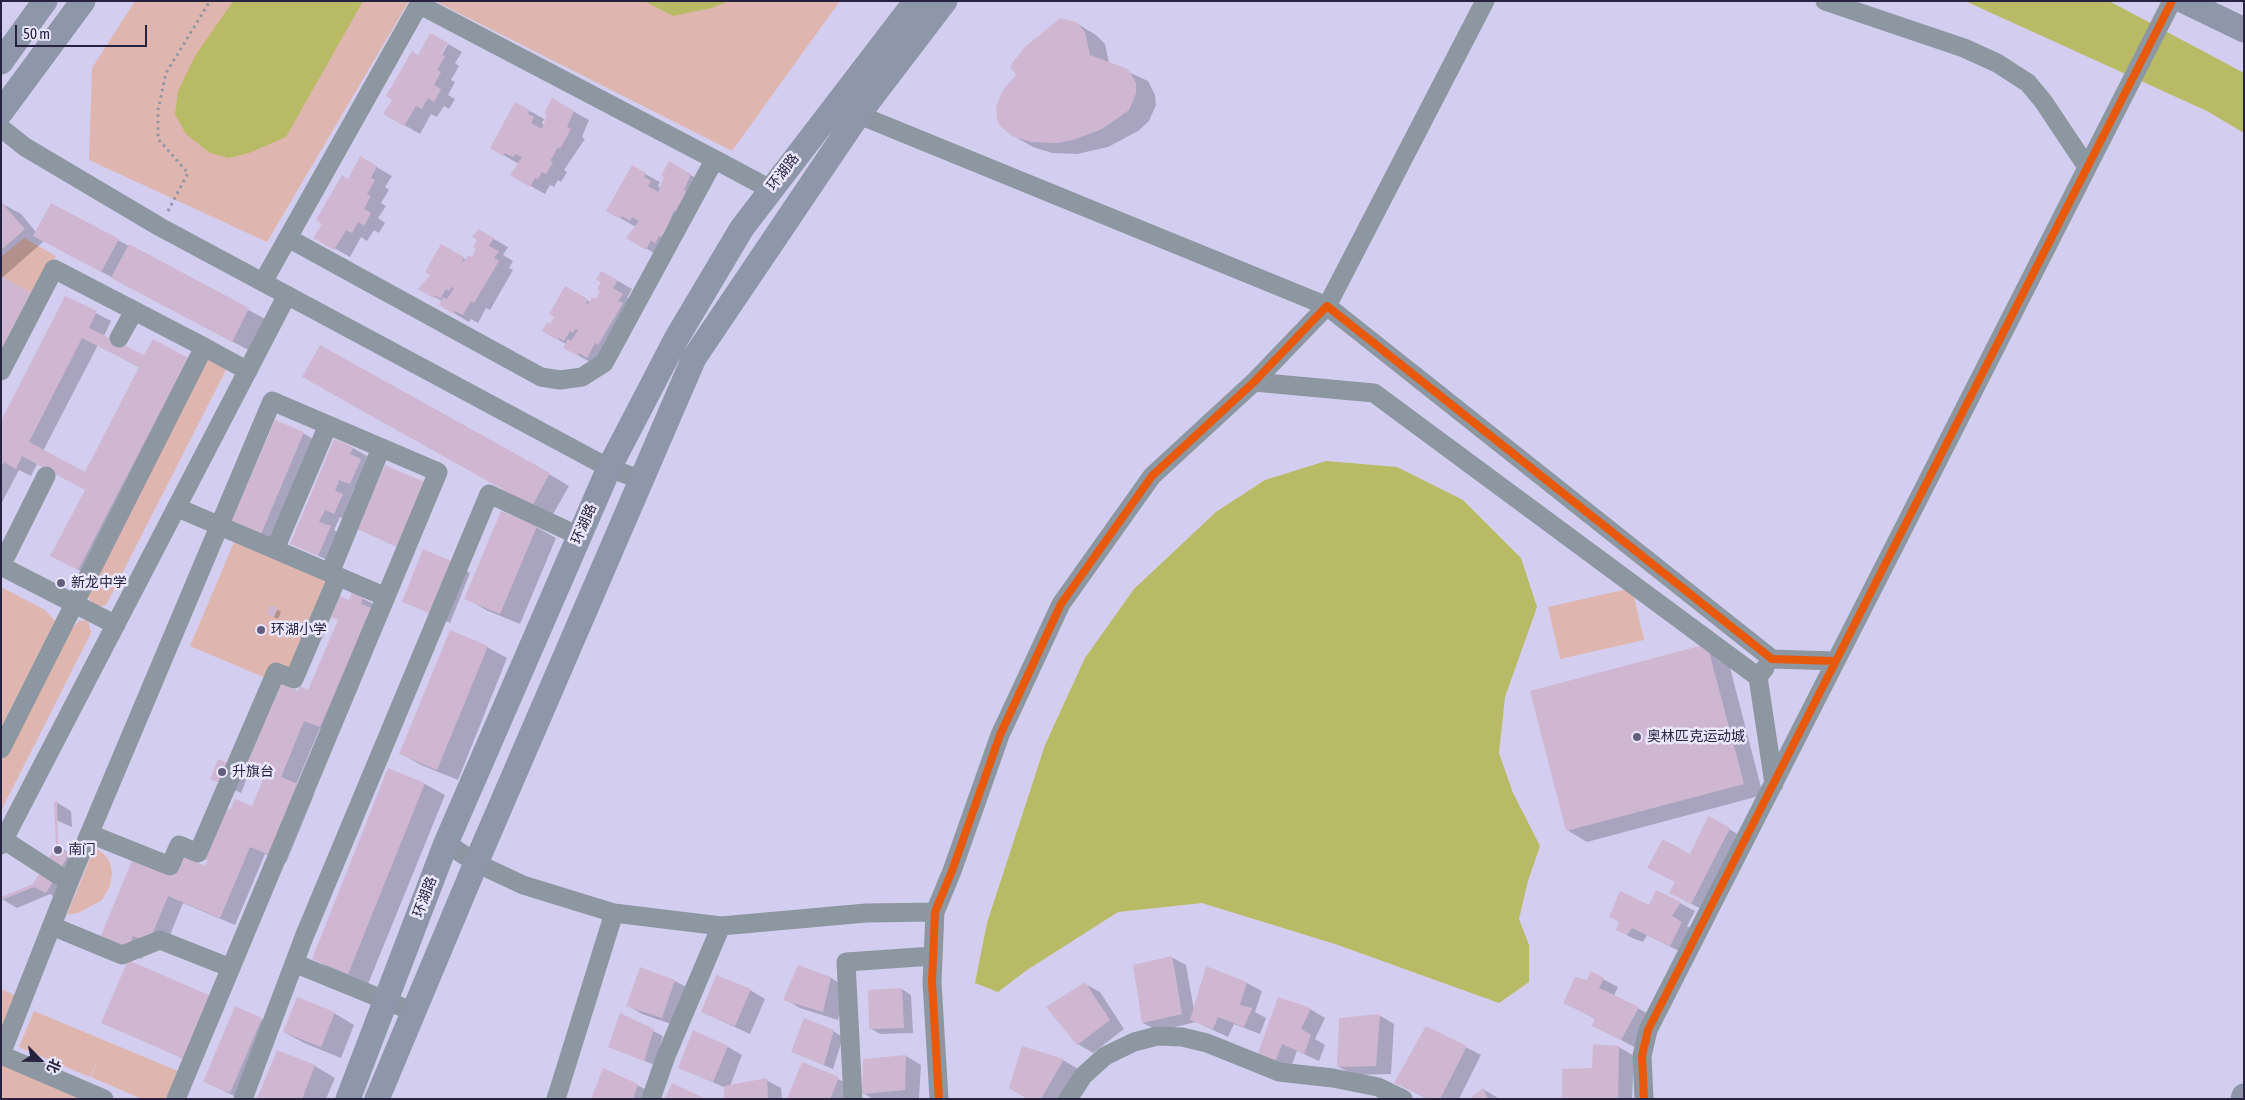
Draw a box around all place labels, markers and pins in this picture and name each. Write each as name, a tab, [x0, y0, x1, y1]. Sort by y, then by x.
place label: 新龙中学	[71, 575, 127, 591]
marker: 新龙中学	[55, 577, 67, 589]
place label: 环湖小学	[271, 622, 327, 638]
marker: 环湖小学	[255, 624, 267, 636]
place label: 奥林匹克运动城	[1647, 729, 1745, 745]
marker: 奥林匹克运动城	[1631, 731, 1643, 743]
place label: 升旗台	[232, 764, 274, 780]
marker: 升旗台	[216, 766, 228, 778]
place label: 南门	[68, 842, 96, 858]
marker: 南门	[52, 844, 64, 856]

